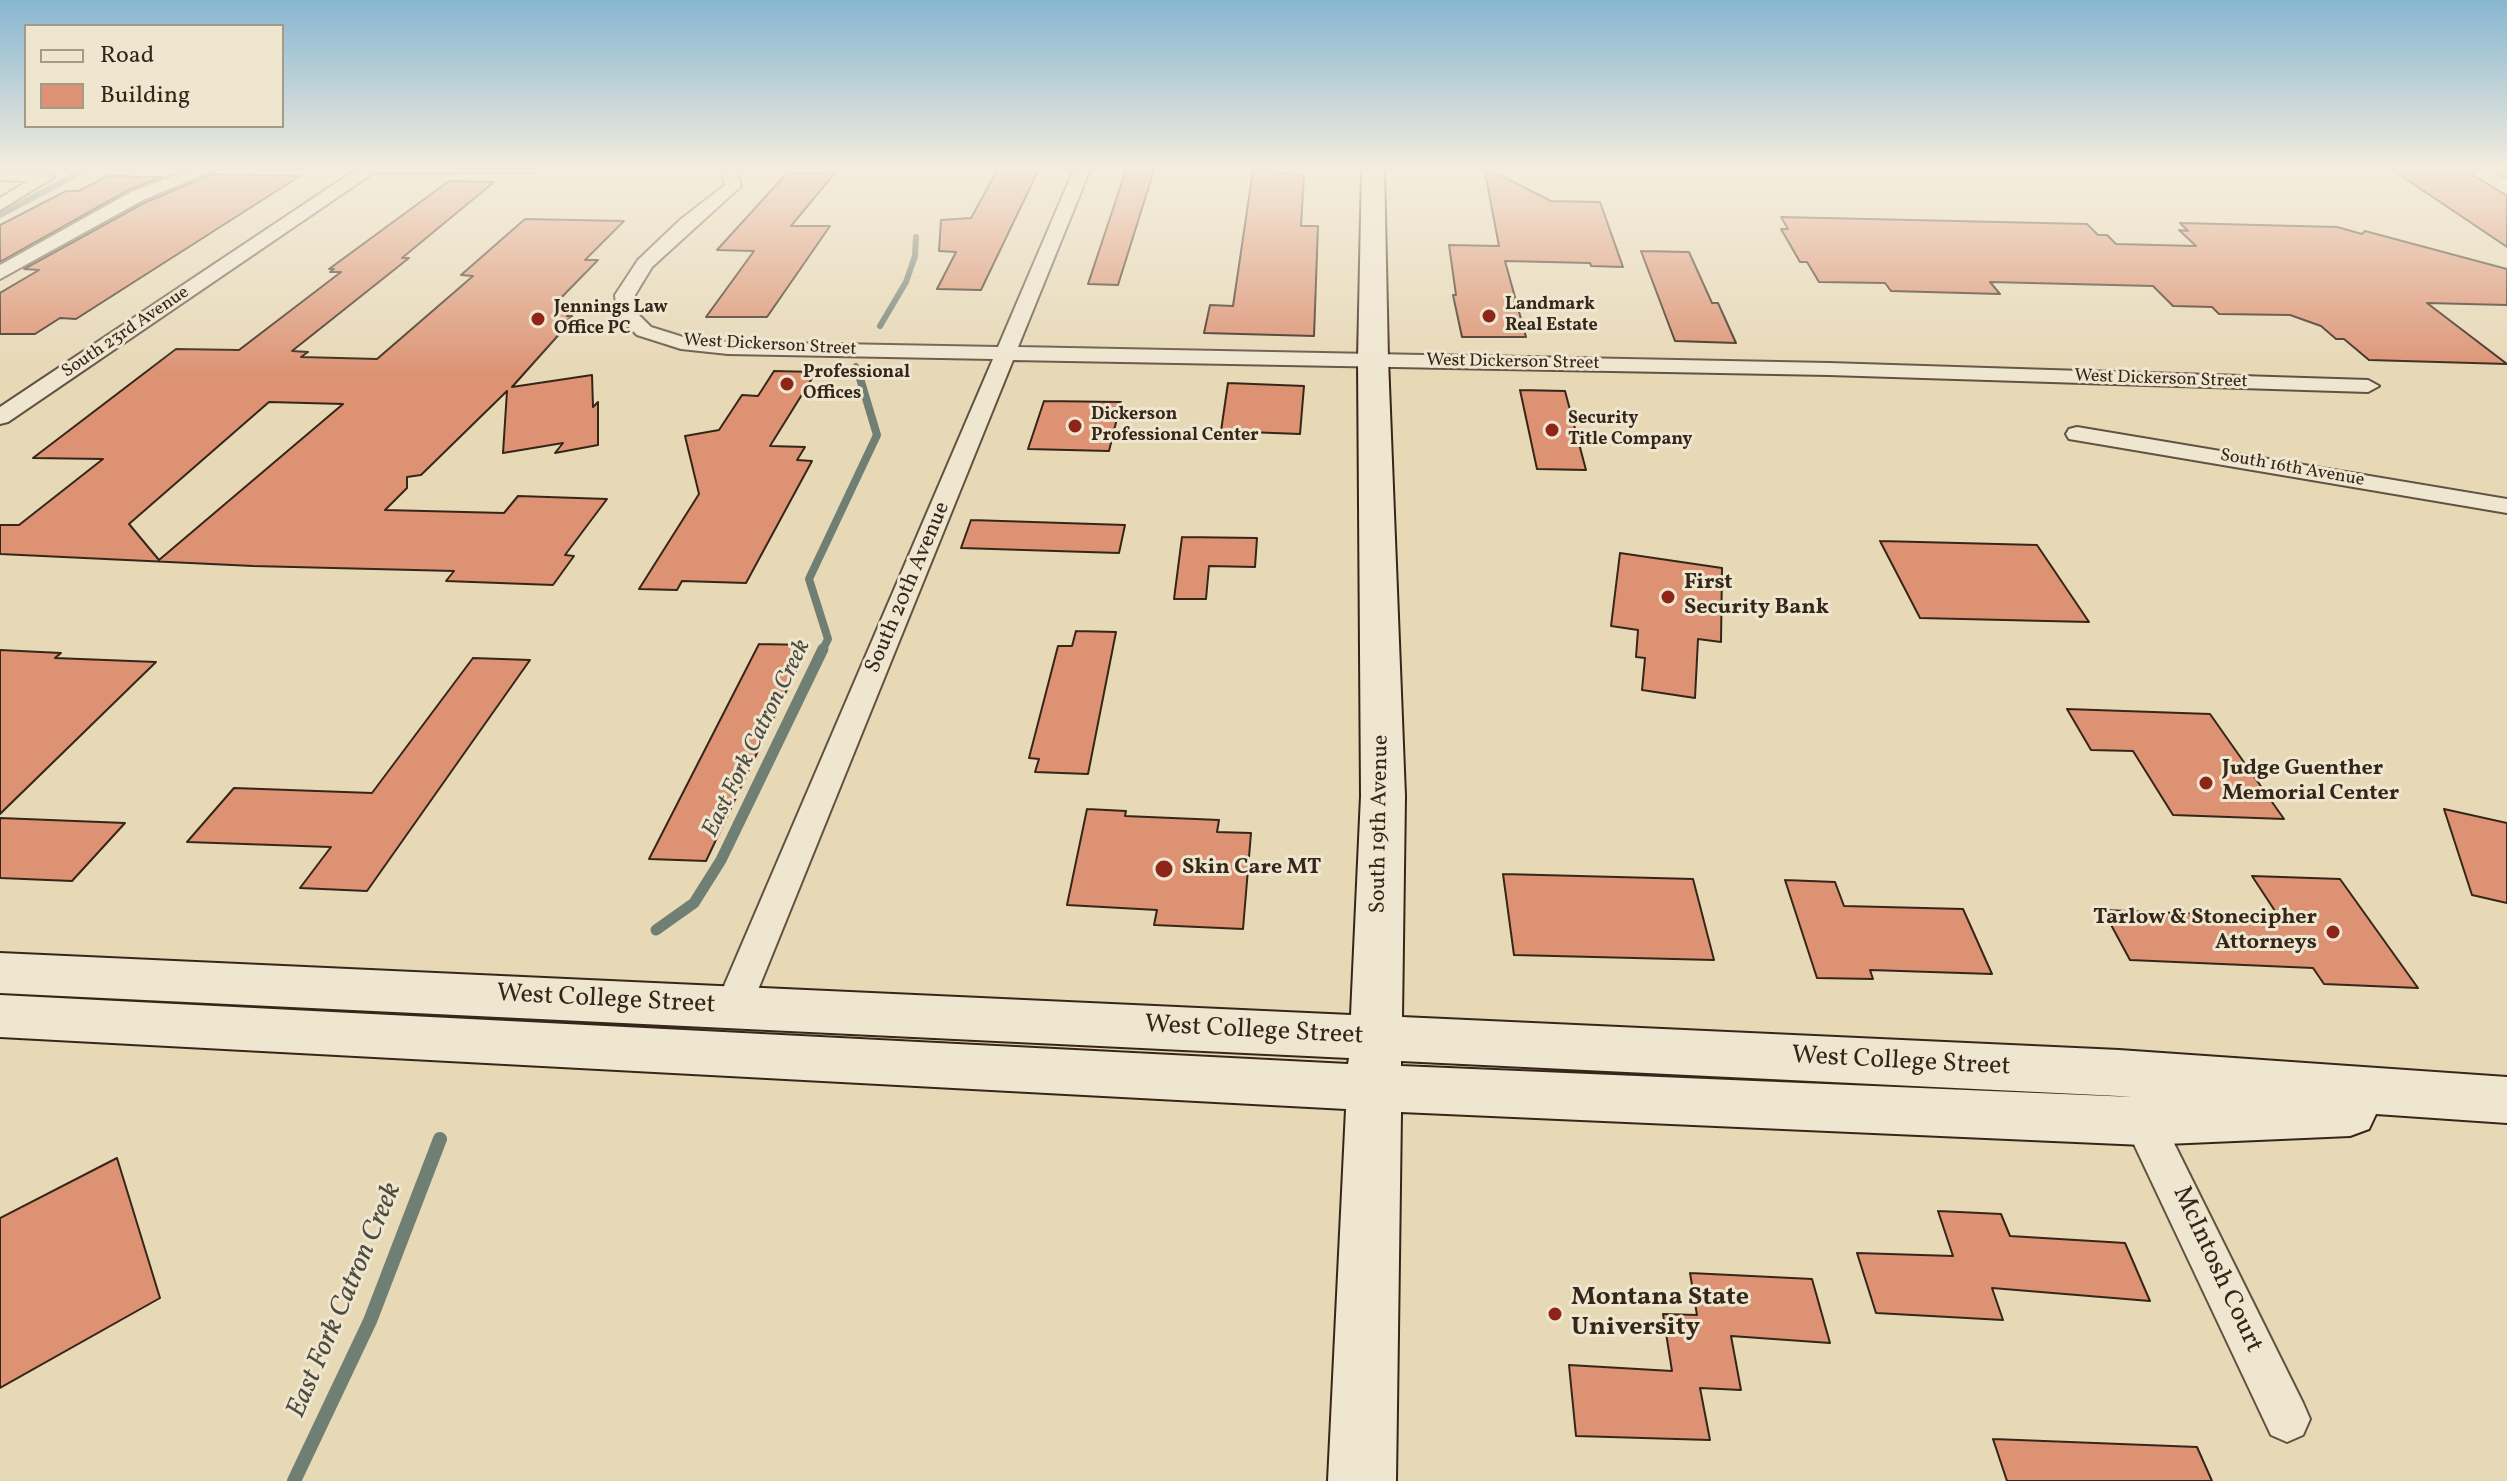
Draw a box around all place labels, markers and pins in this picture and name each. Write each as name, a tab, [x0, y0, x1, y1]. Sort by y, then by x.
place label: Landmark Real Estate	[1505, 295, 1598, 338]
place label: Jennings Law Office PC	[554, 298, 668, 340]
marker: Landmark Real Estate	[1480, 307, 1498, 325]
marker: Jennings Law Office PC	[529, 310, 547, 328]
place label: Professional Offices	[803, 363, 910, 406]
marker: Professional Offices	[778, 375, 796, 393]
place label: Dickerson Professional Center	[1091, 405, 1259, 448]
place label: Security Title Company	[1568, 409, 1692, 452]
marker: Dickerson Professional Center	[1066, 417, 1084, 435]
marker: Security Title Company	[1543, 421, 1561, 439]
place label: First Security Bank	[1684, 571, 1829, 622]
marker: First Security Bank	[1659, 588, 1677, 606]
place label: Judge Guenther Memorial Center	[2222, 757, 2399, 808]
marker: Judge Guenther Memorial Center	[2197, 774, 2215, 792]
place label: Skin Care MT	[1182, 856, 1321, 882]
marker: Skin Care MT	[1153, 858, 1175, 880]
place label: Tarlow & Stonecipher Attorneys	[2093, 906, 2317, 958]
marker: Tarlow & Stonecipher Attorneys	[2324, 923, 2342, 941]
place label: Montana State University	[1571, 1283, 1749, 1344]
marker: Montana State University	[1546, 1305, 1564, 1323]

